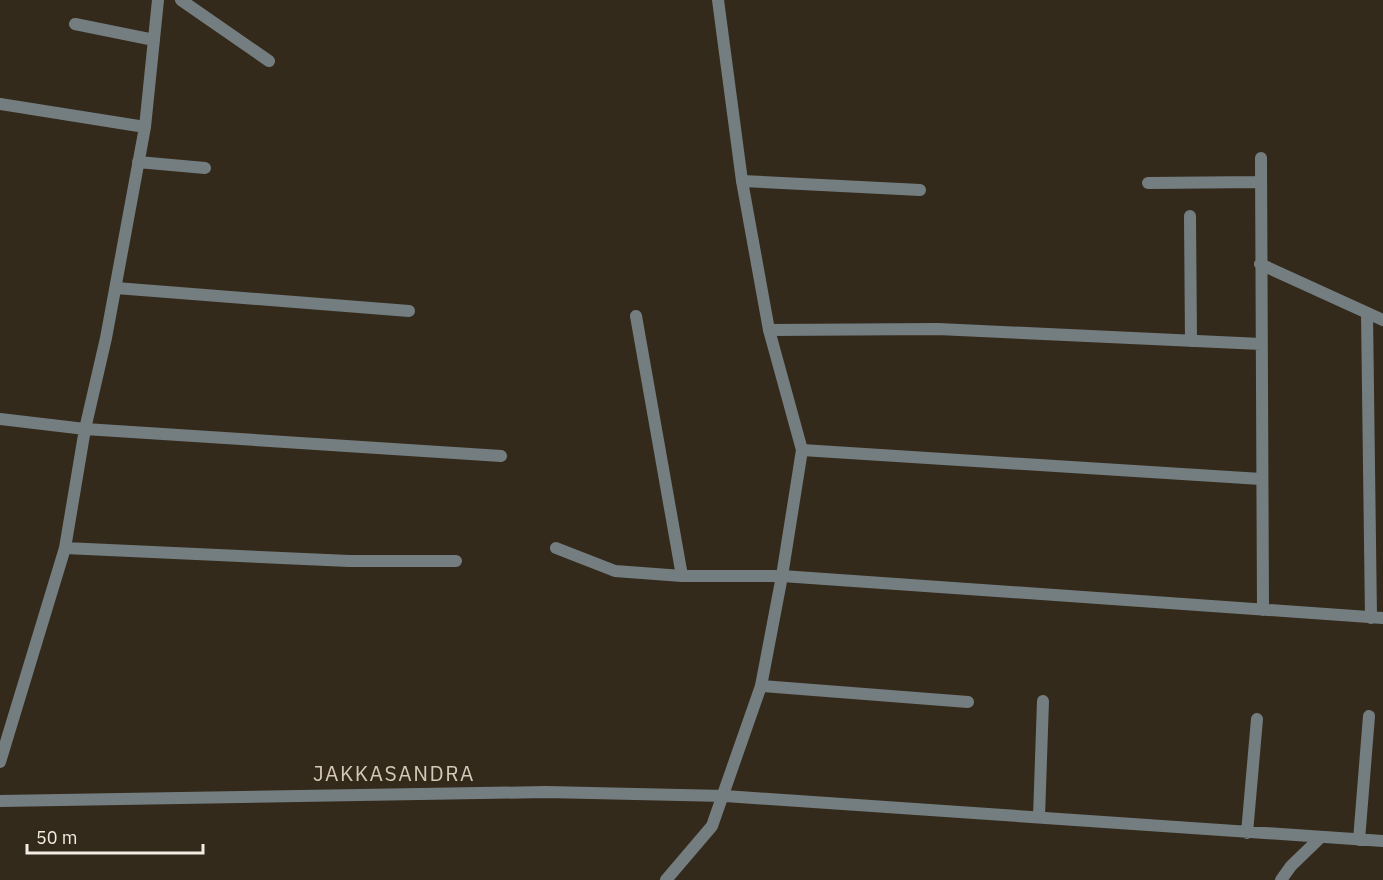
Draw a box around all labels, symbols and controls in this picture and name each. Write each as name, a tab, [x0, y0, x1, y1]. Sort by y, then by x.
district label: JAKKASANDRA	[313, 759, 475, 787]
scale bar	[27, 817, 202, 855]
text: 50 m	[36, 826, 78, 849]

